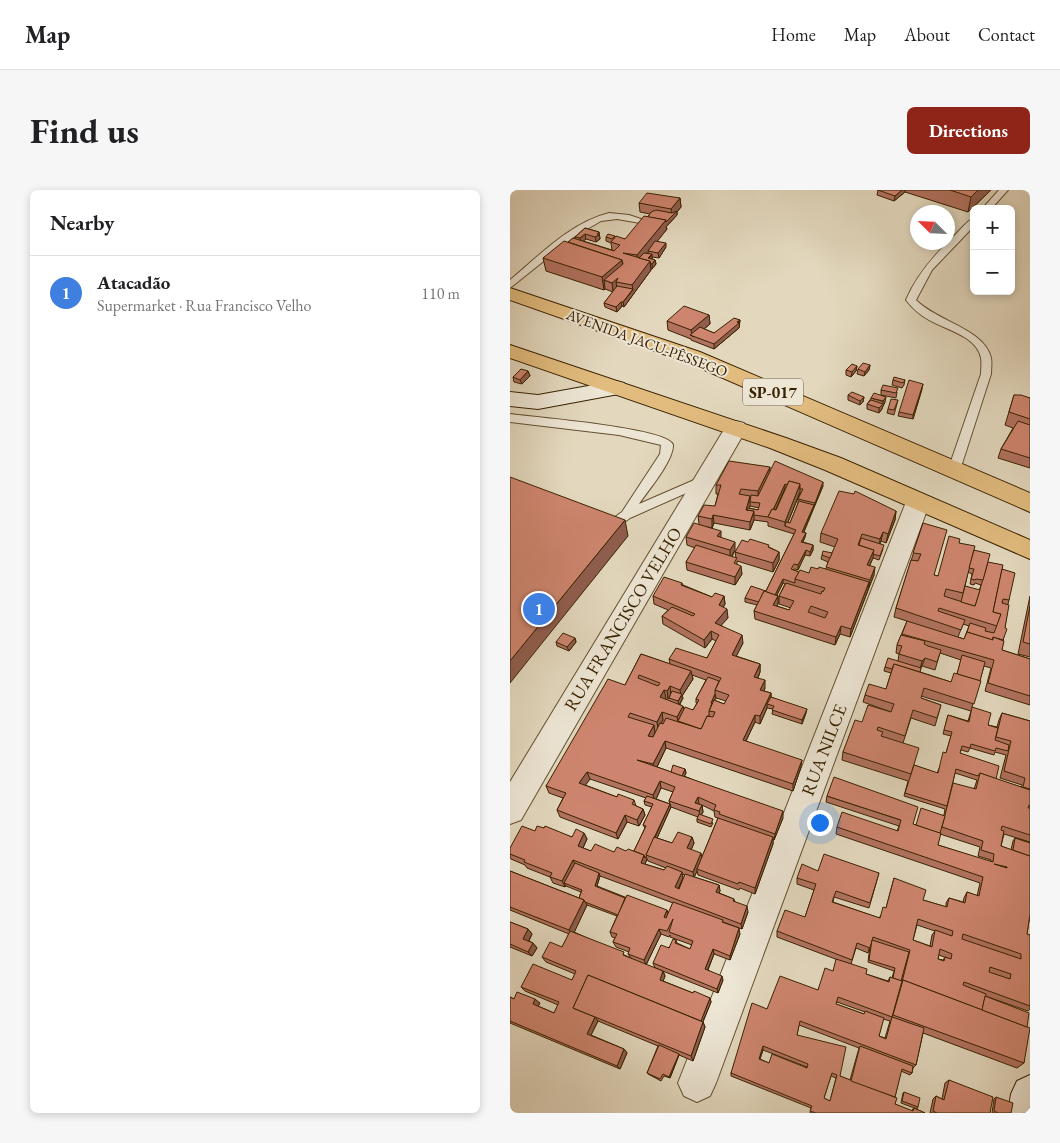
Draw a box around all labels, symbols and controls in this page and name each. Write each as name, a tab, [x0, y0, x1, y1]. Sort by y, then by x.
text: Map	[25, 19, 70, 50]
text: Home	[771, 23, 816, 46]
text: Map	[844, 23, 876, 46]
text: About	[904, 23, 950, 46]
text: Contact	[978, 23, 1035, 46]
button: Directions	[907, 107, 1030, 154]
text: Find us	[30, 108, 139, 153]
north arrow	[910, 205, 955, 250]
map controls	[970, 205, 1015, 295]
button: +	[970, 205, 1015, 250]
text: Nearby	[50, 209, 114, 236]
button: −	[970, 250, 1015, 295]
text: Atacadão	[97, 270, 170, 295]
text: 1	[62, 283, 70, 304]
text: 110 m	[421, 283, 460, 304]
text: Supermarket · Rua Francisco Velho	[97, 295, 311, 316]
street label: AVENIDA JACU-PÊSSEGO	[563, 304, 730, 381]
road number: SP-017	[743, 378, 803, 406]
street label: RUA FRANCISCO VELHO	[559, 523, 687, 715]
pin: 1	[523, 590, 555, 628]
street label: RUA NILCE	[796, 701, 851, 799]
your location	[807, 810, 833, 836]

